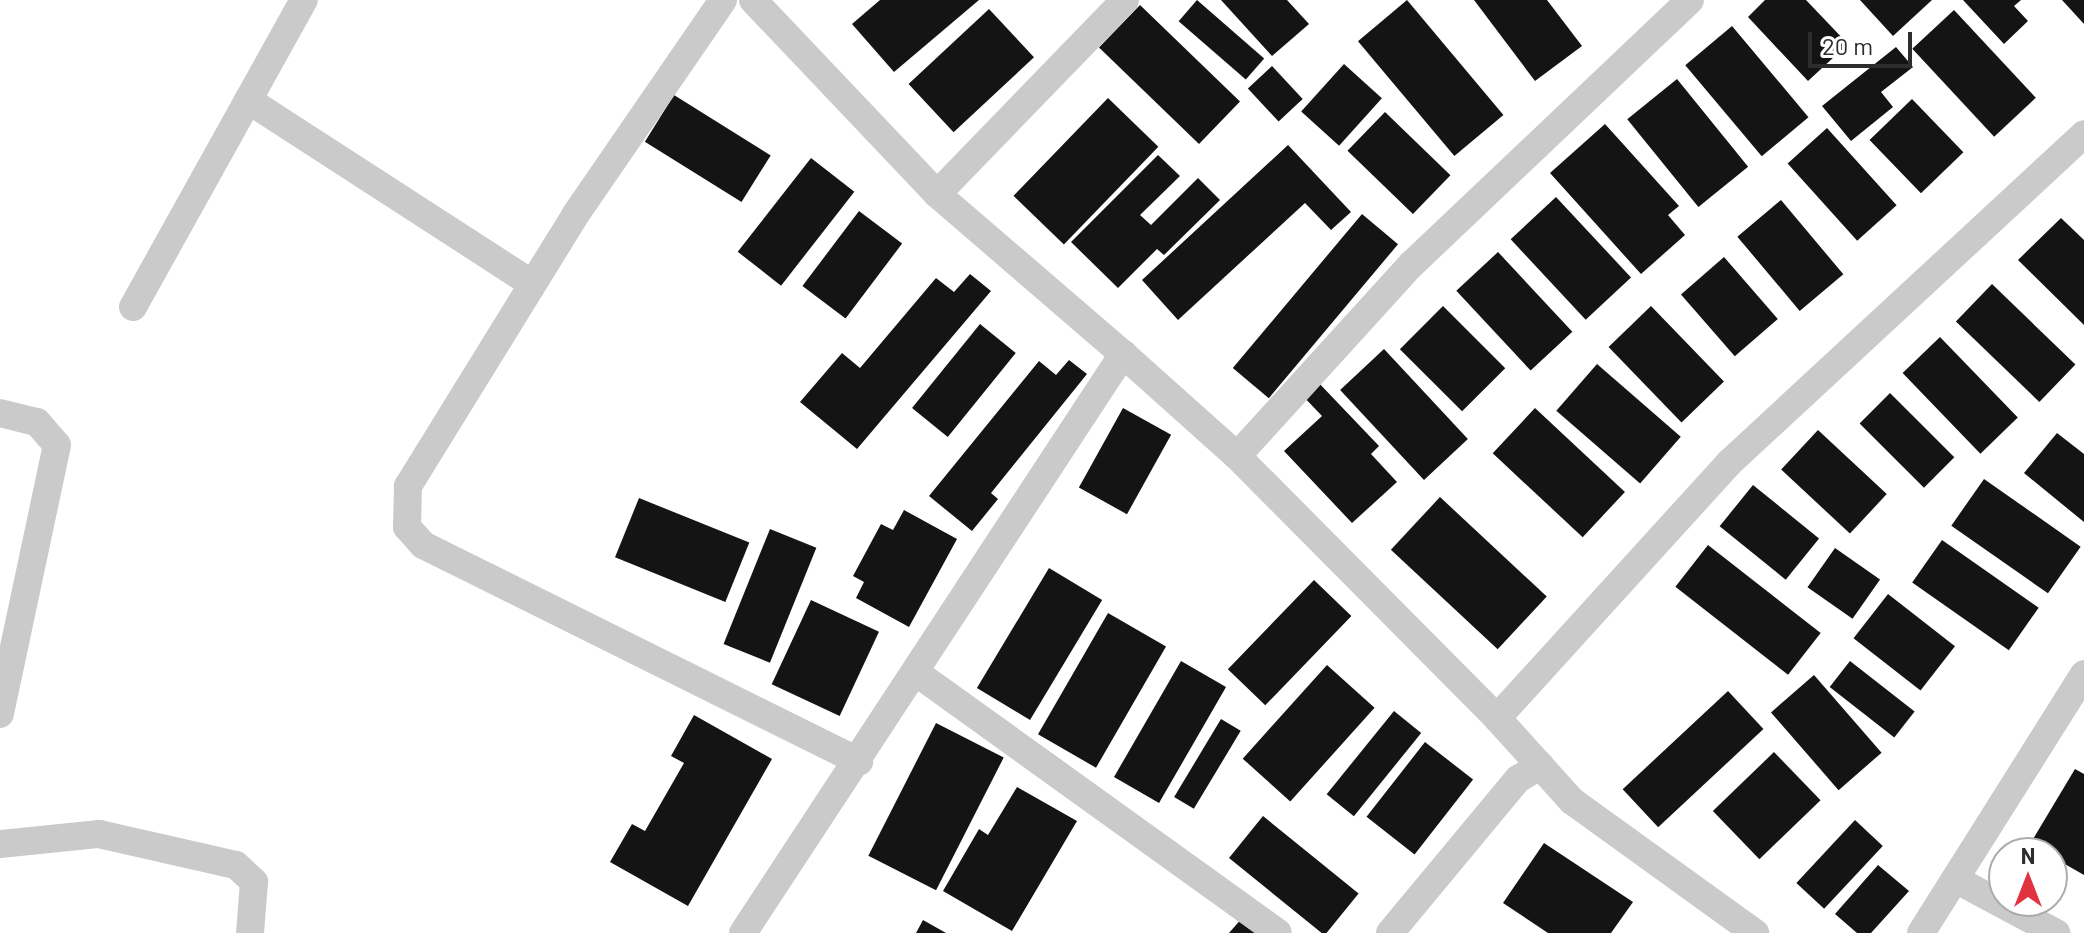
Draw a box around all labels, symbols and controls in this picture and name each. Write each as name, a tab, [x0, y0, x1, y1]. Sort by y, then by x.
scale bar	[1812, 16, 1916, 66]
text: 20 m	[1822, 31, 1873, 60]
north arrow	[1988, 837, 2068, 917]
text: N	[2021, 842, 2035, 868]

